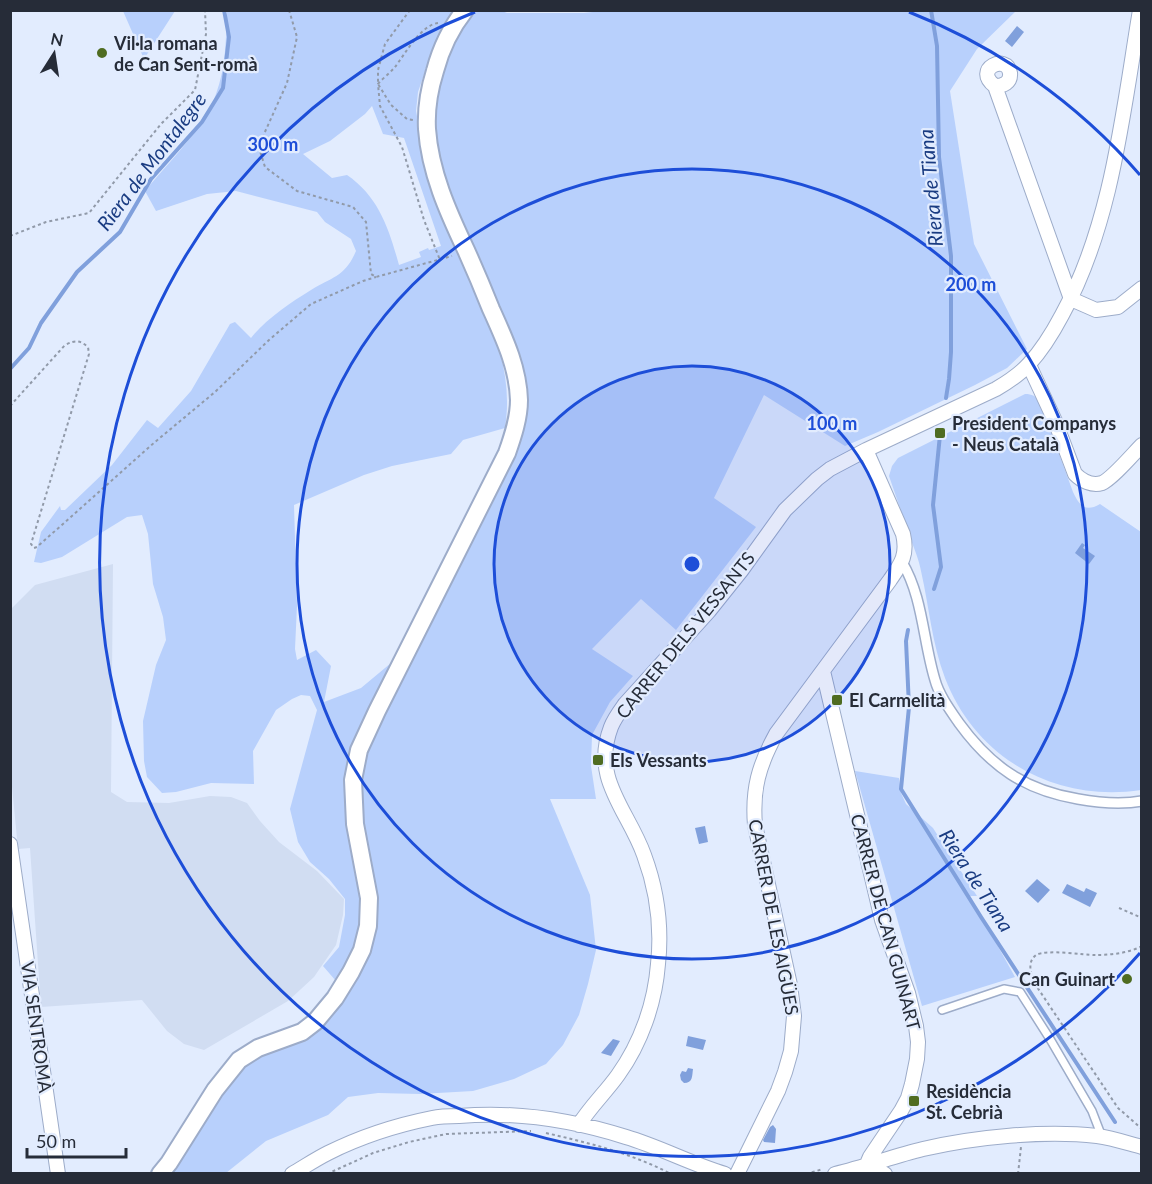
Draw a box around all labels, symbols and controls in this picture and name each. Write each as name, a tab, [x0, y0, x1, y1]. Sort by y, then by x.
north arrow	[24, 24, 84, 84]
text: N	[49, 28, 65, 49]
place label: Vil·la romana de Can Sent-romà	[113, 32, 258, 75]
marker: Vil·la romana de Can Sent-romà	[95, 46, 109, 60]
water label: Riera de Montalegre	[91, 87, 211, 235]
water label: Riera de Tiana	[913, 128, 947, 248]
text: 300 m	[248, 133, 298, 155]
text: 200 m	[946, 273, 996, 295]
text: 100 m	[807, 412, 857, 434]
place label: President Companys - Neus Català	[952, 412, 1116, 455]
marker: President Companys - Neus Català	[933, 426, 947, 440]
street label: CARRER DELS VESSANTS	[611, 547, 759, 723]
centre of rings	[682, 554, 702, 574]
place label: El Carmelità	[849, 689, 945, 711]
marker: El Carmelità	[830, 693, 844, 707]
place label: Els Vessants	[610, 749, 707, 771]
marker: Els Vessants	[591, 753, 605, 767]
street label: CARRER DE CAN GUINART	[846, 811, 926, 1033]
street label: CARRER DE LES AIGÜES	[744, 817, 804, 1017]
water label: Riera de Tiana	[935, 824, 1019, 936]
street label: VIA SENTROMÀ	[17, 960, 57, 1095]
place label: Can Guinart	[1019, 968, 1115, 990]
marker: Can Guinart	[1120, 972, 1134, 986]
place label: Residència St. Cebrià	[926, 1080, 1011, 1123]
marker: Residència St. Cebrià	[907, 1094, 921, 1108]
scale bar	[27, 1121, 126, 1159]
text: 50 m	[36, 1130, 76, 1152]

